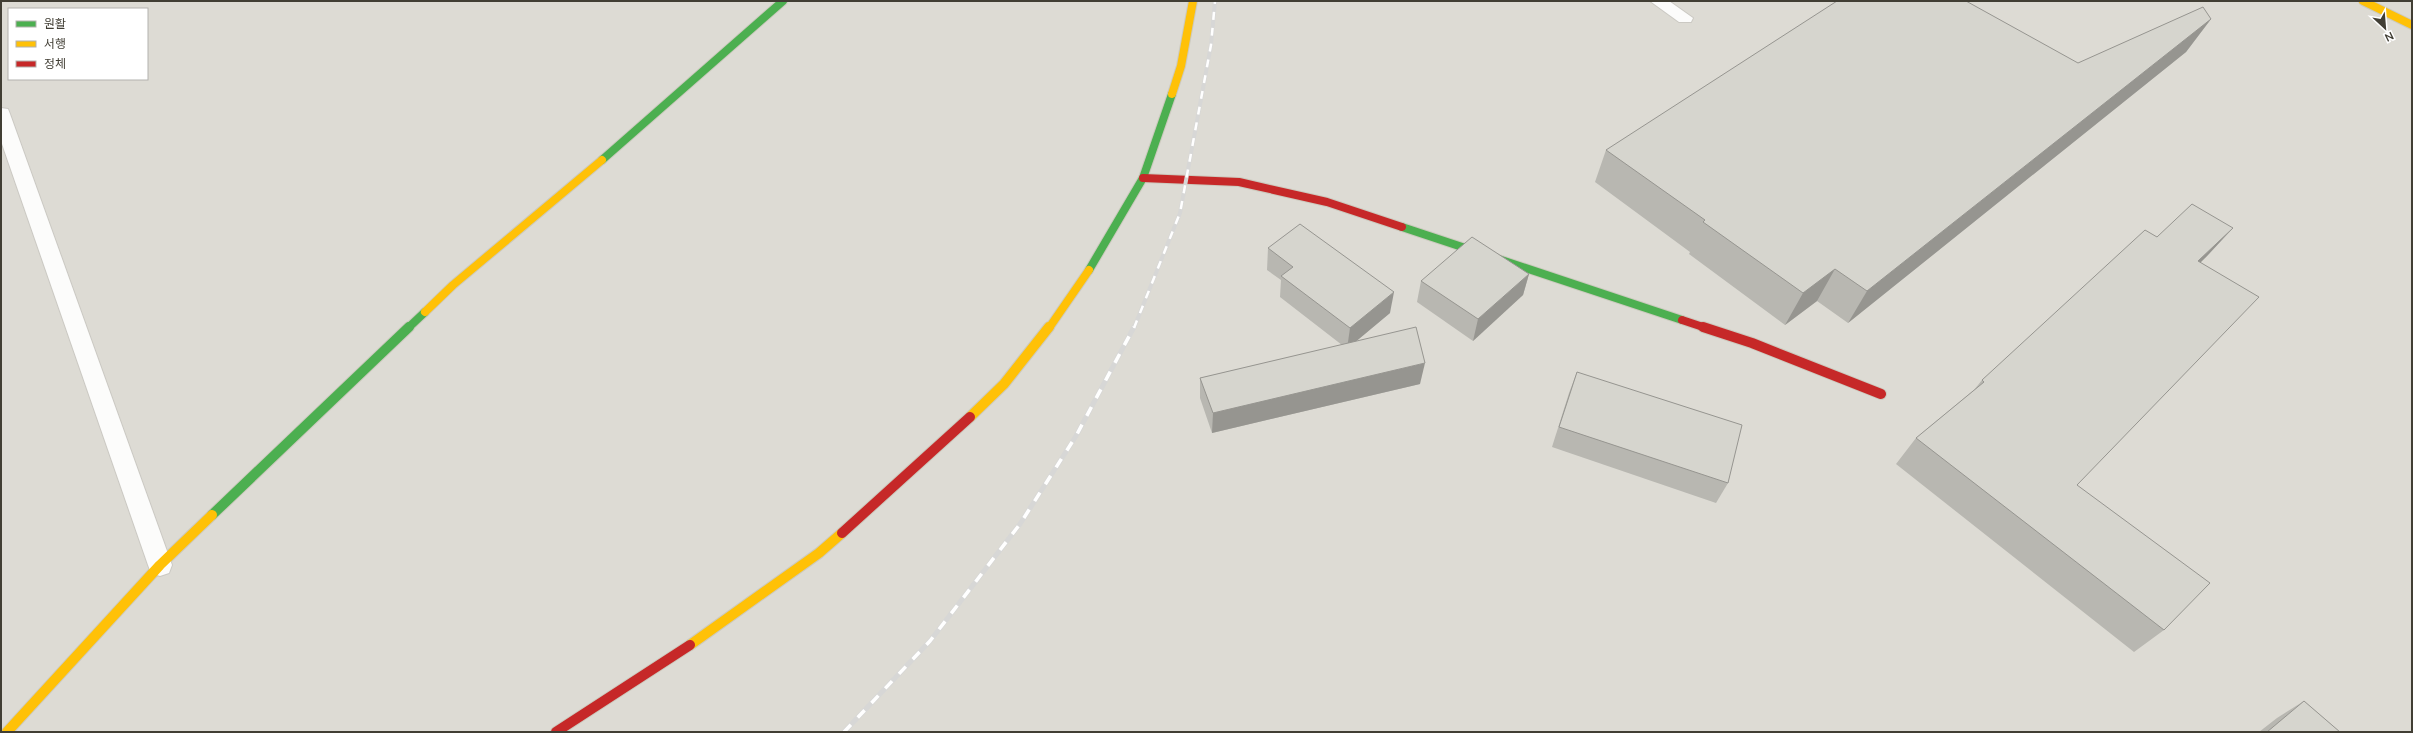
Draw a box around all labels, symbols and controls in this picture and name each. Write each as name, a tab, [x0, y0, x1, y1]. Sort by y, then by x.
legend	[8, 8, 148, 80]
north arrow	[2365, 8, 2405, 48]
text: 원활	[44, 16, 66, 32]
text: N	[2382, 28, 2396, 45]
text: 서행	[44, 36, 66, 52]
text: 정체	[44, 56, 66, 72]

